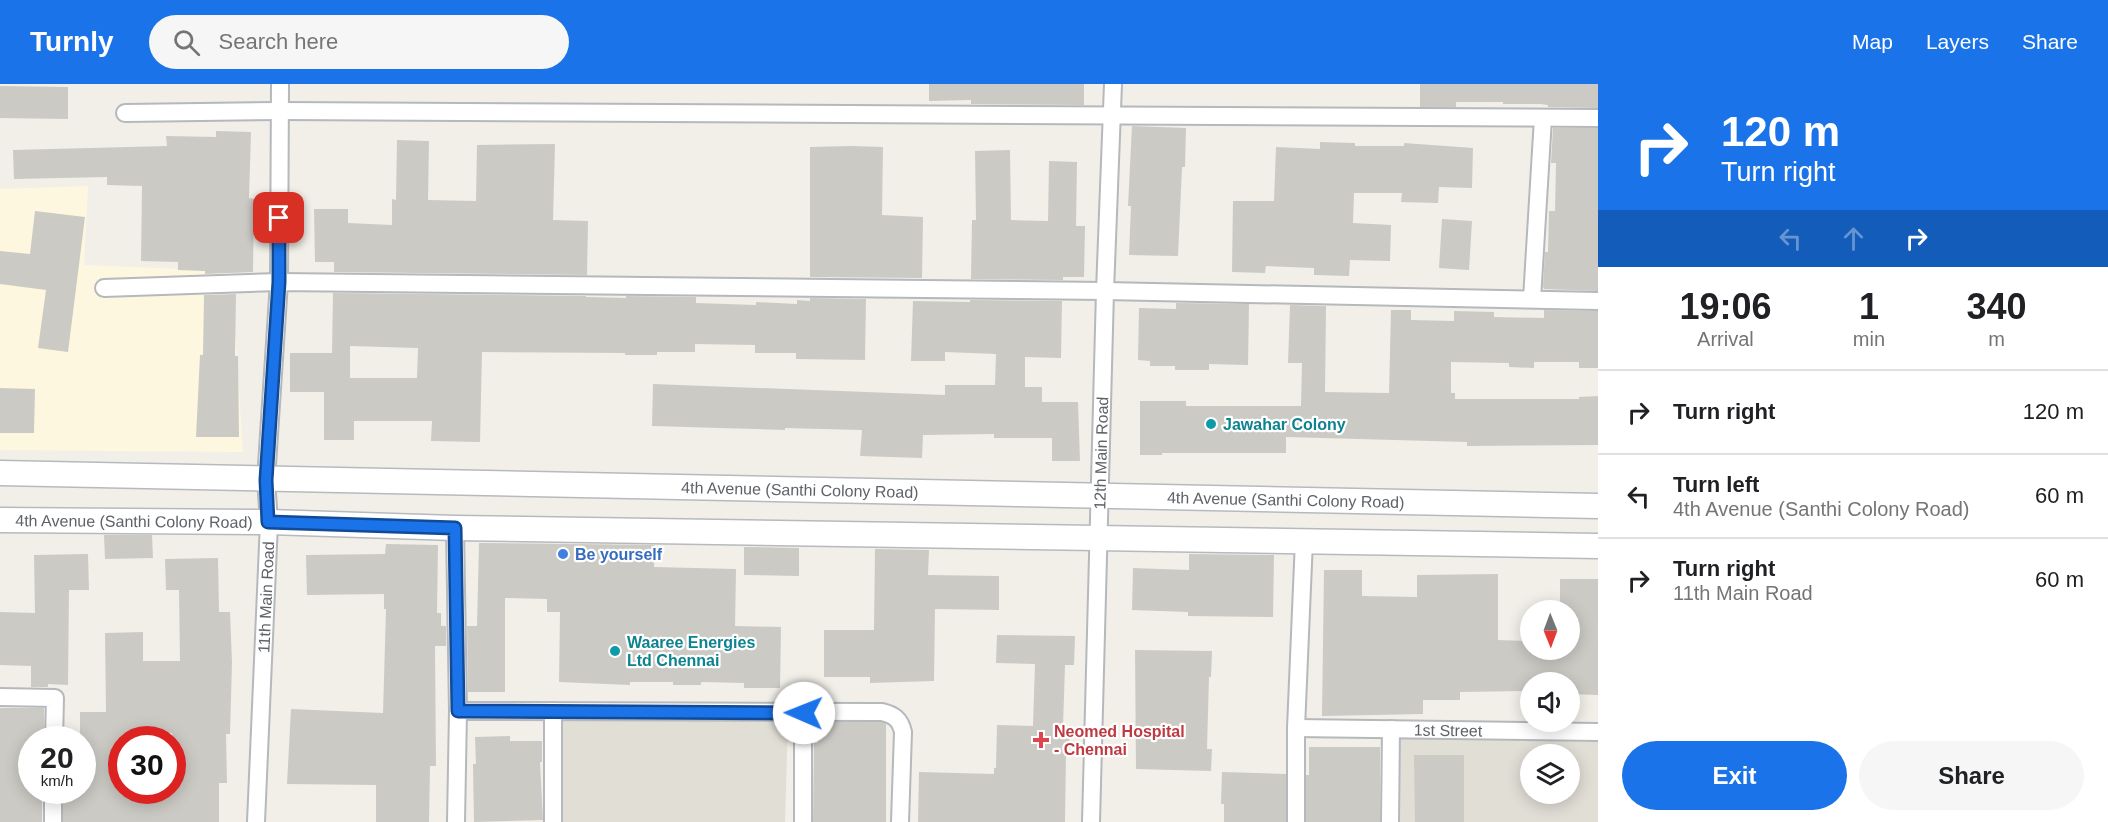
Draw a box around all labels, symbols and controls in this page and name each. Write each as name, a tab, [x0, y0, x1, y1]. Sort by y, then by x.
search box	[149, 15, 569, 69]
text: Turnly	[30, 26, 113, 57]
icon: search	[170, 26, 203, 59]
text: Search here	[218, 29, 338, 54]
text: Map	[1852, 30, 1893, 53]
text: Layers	[1926, 30, 1989, 53]
text: Share	[2022, 30, 2078, 53]
icon: right	[1622, 108, 1700, 186]
text: 120 m	[1721, 108, 1840, 155]
text: Turn right	[1721, 157, 1836, 187]
pin	[253, 192, 304, 243]
icon: arrive	[262, 201, 295, 234]
icon: left	[1774, 222, 1807, 255]
icon: ahead	[1837, 222, 1870, 255]
icon: right	[1900, 222, 1933, 255]
text: 19:06	[1679, 286, 1771, 327]
text: 1	[1859, 286, 1879, 327]
text: 340	[1966, 286, 2027, 327]
text: Arrival	[1697, 328, 1754, 350]
text: min	[1853, 328, 1885, 350]
text: m	[1988, 328, 2005, 350]
street label: 12th Main Road	[1091, 396, 1111, 510]
icon: right	[1622, 396, 1655, 429]
text: Turn right	[1673, 399, 1775, 424]
text: 120 m	[2023, 399, 2084, 424]
place label: Jawahar Colony	[1223, 416, 1346, 433]
marker: Jawahar Colony	[1204, 417, 1218, 431]
text: Turn left	[1673, 472, 1759, 497]
street label: 4th Avenue (Santhi Colony Road)	[681, 479, 919, 501]
icon: left	[1622, 480, 1655, 513]
text: 60 m	[2035, 483, 2084, 508]
street label: 4th Avenue (Santhi Colony Road)	[1167, 489, 1405, 511]
text: 4th Avenue (Santhi Colony Road)	[1673, 498, 1970, 520]
street label: 4th Avenue (Santhi Colony Road)	[15, 512, 253, 531]
street label: 11th Main Road	[255, 541, 277, 653]
place label: Be yourself	[575, 546, 663, 563]
marker: Be yourself	[556, 547, 570, 561]
text: Turn right	[1673, 556, 1775, 581]
icon: right	[1622, 564, 1655, 597]
text: 60 m	[2035, 567, 2084, 592]
text: 11th Main Road	[1673, 582, 1813, 604]
north arrow	[1520, 600, 1580, 660]
map controls	[1520, 600, 1580, 804]
place label: Waaree Energies Ltd Chennai	[627, 634, 755, 669]
marker: Waaree Energies Ltd Chennai	[608, 644, 622, 658]
button: sound	[1520, 672, 1580, 732]
position arrow	[772, 681, 836, 745]
street label: 1st Street	[1414, 722, 1483, 739]
place label: Neomed Hospital - Chennai	[1054, 723, 1185, 758]
speed limit sign: 30	[108, 726, 186, 804]
marker: Neomed Hospital - Chennai	[1032, 731, 1050, 749]
text: 20	[40, 741, 74, 774]
button: Exit	[1622, 741, 1847, 810]
button: Share	[1859, 741, 2084, 810]
button: layers	[1520, 744, 1580, 804]
text: km/h	[41, 772, 73, 789]

